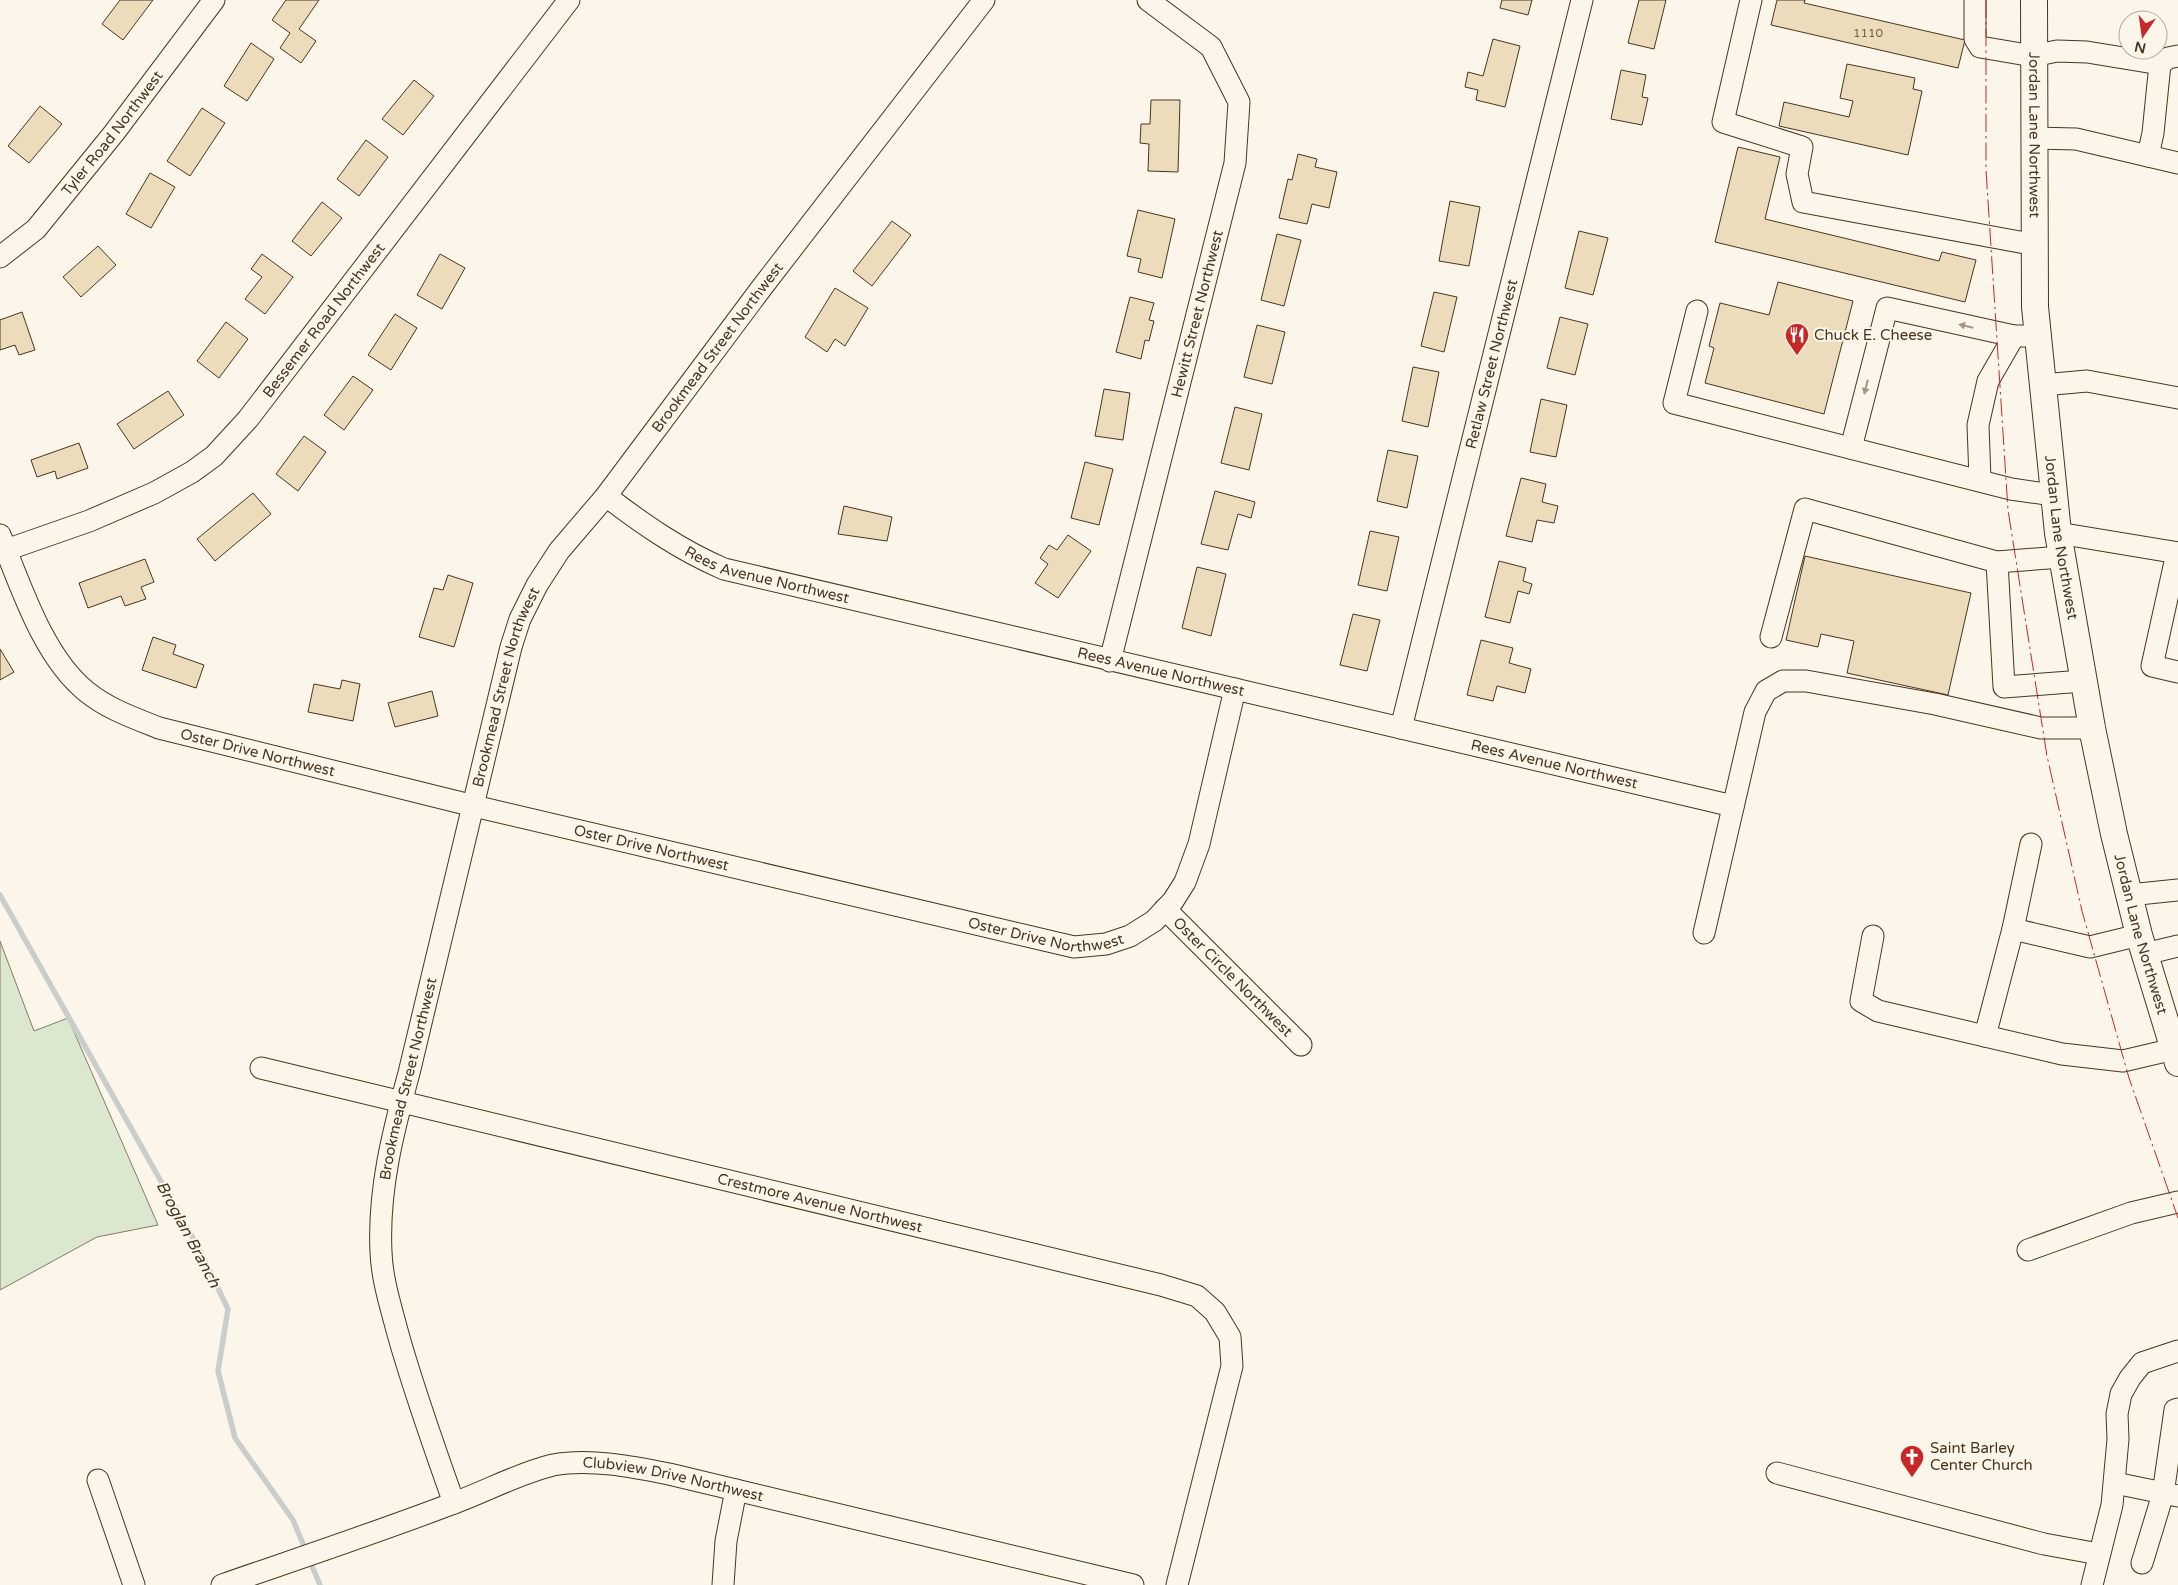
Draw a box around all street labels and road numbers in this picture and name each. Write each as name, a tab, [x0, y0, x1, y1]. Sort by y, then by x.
street label: Jordan Lane Northwest	[2025, 52, 2044, 218]
street label: Tyler Road Northwest	[58, 67, 167, 200]
street label: Hewitt Street Northwest	[1167, 228, 1227, 399]
street label: Bessemer Road Northwest	[259, 239, 389, 401]
street label: Brookmead Street Northwest	[648, 259, 787, 436]
street label: Retlaw Street Northwest	[1462, 277, 1521, 451]
street label: Jordan Lane Northwest	[2041, 454, 2082, 621]
street label: Rees Avenue Northwest	[681, 542, 851, 607]
street label: Brookmead Street Northwest	[469, 584, 544, 789]
street label: Rees Avenue Northwest	[1076, 643, 1247, 700]
street label: Oster Drive Northwest	[179, 725, 337, 780]
street label: Rees Avenue Northwest	[1469, 736, 1640, 792]
street label: Oster Drive Northwest	[572, 821, 731, 875]
street label: Jordan Lane Northwest	[2110, 852, 2172, 1017]
street label: Oster Drive Northwest	[966, 913, 1126, 956]
street label: Oster Circle Northwest	[1169, 913, 1297, 1041]
street label: Brookmead Street Northwest	[376, 975, 441, 1181]
street label: Crestmore Avenue Northwest	[716, 1169, 925, 1236]
street label: Clubview Drive Northwest	[582, 1453, 766, 1505]

